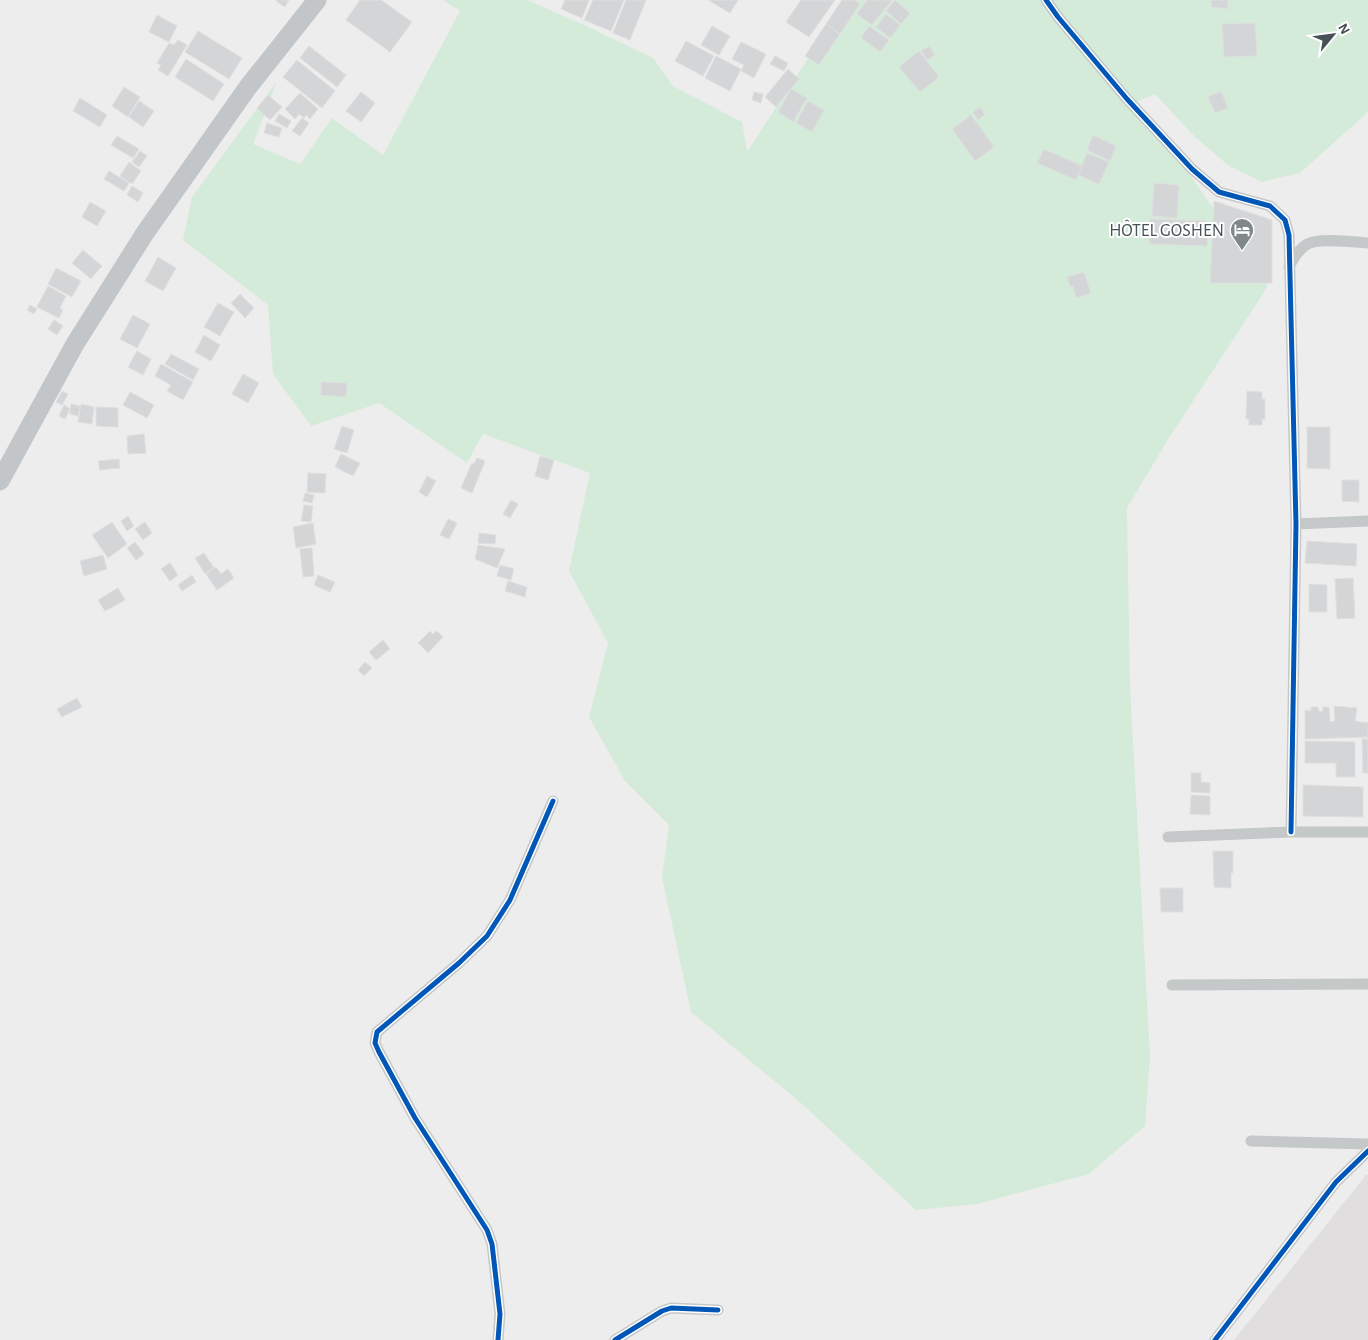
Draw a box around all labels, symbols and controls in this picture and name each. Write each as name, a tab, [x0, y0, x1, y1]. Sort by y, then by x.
north arrow	[1308, 10, 1358, 60]
text: N	[1335, 22, 1352, 37]
hotel icon: HÔTEL GOSHEN	[1229, 217, 1255, 251]
place label: HÔTEL GOSHEN	[1109, 219, 1224, 240]

